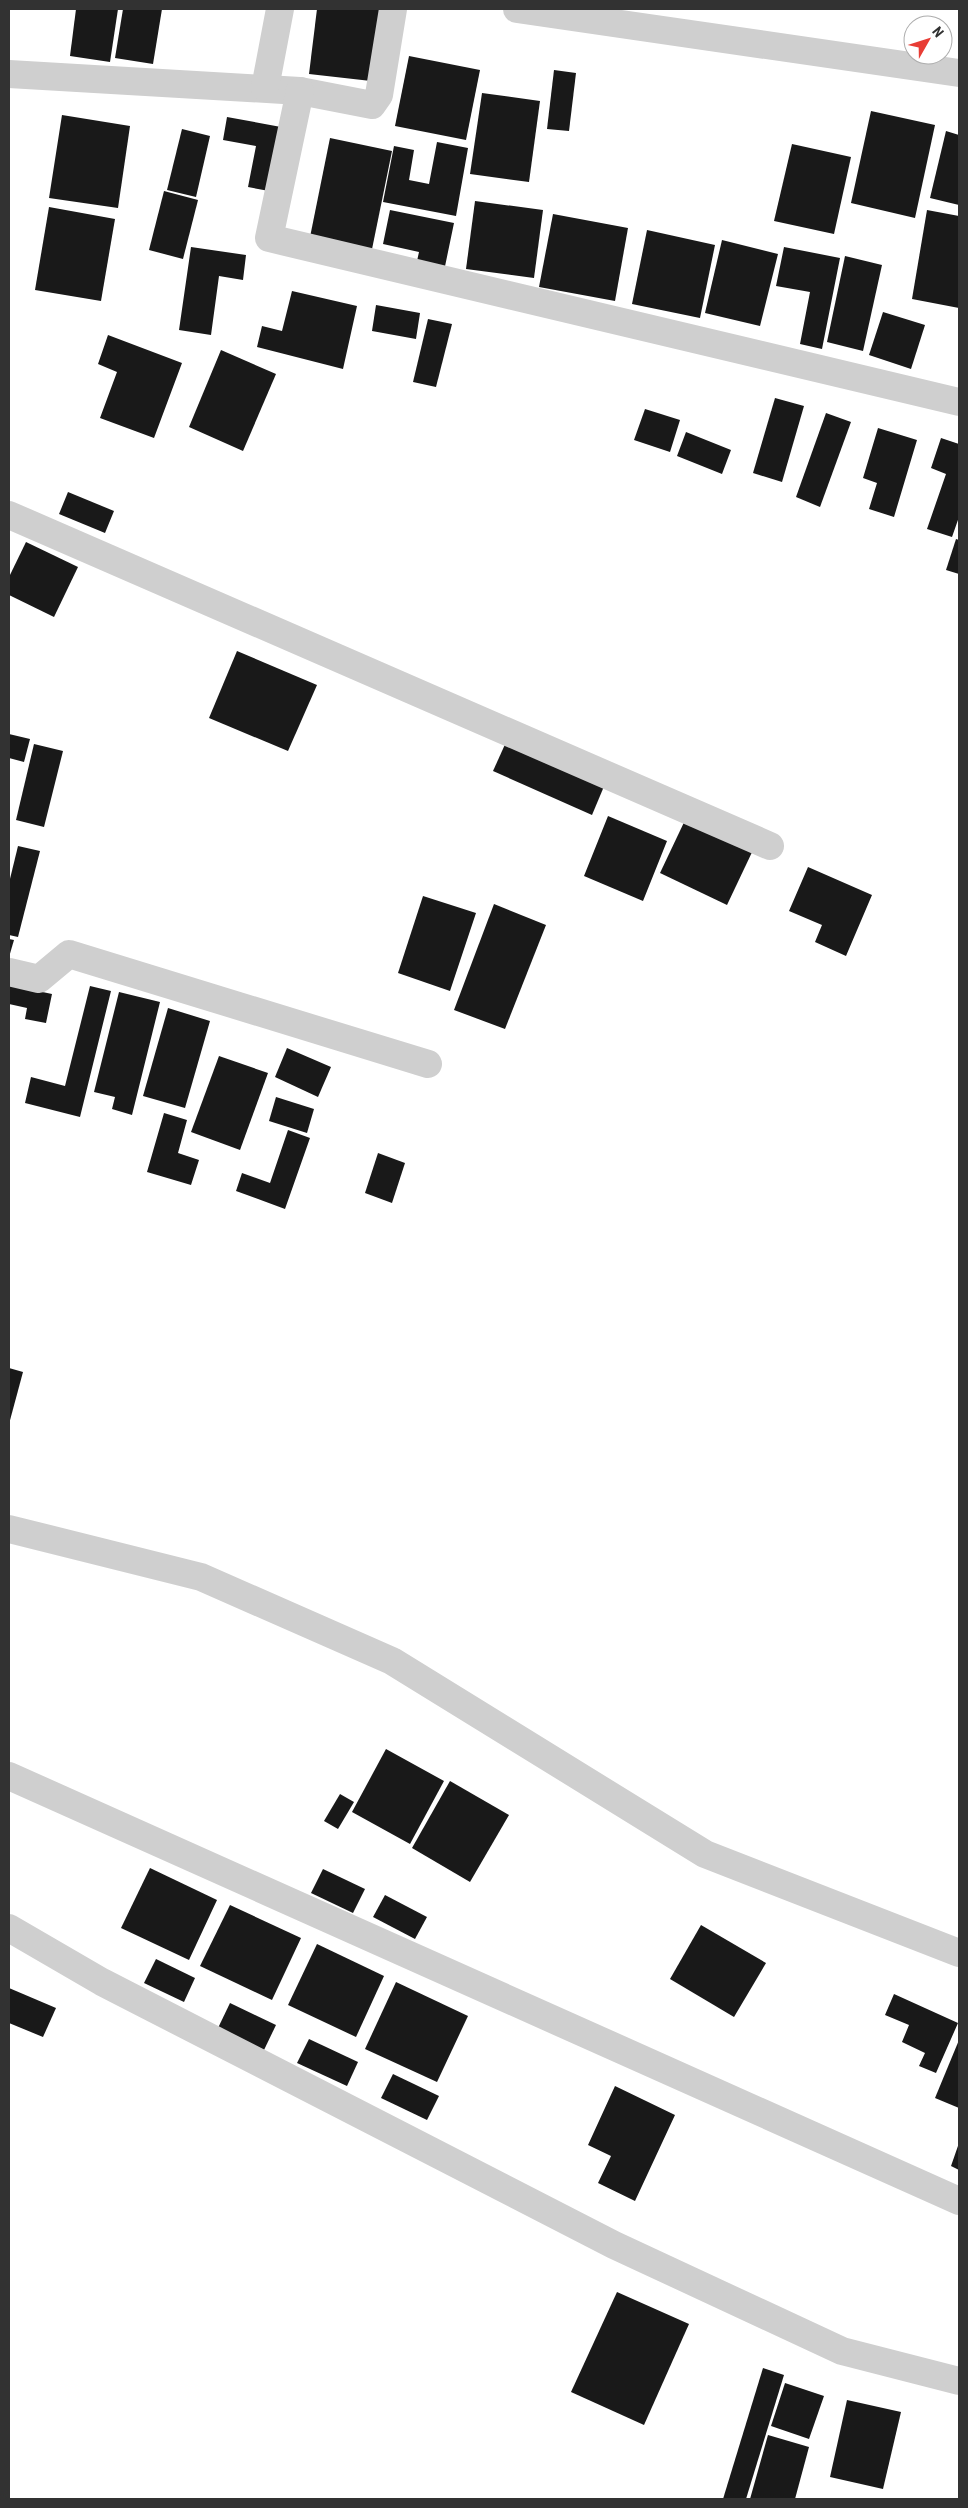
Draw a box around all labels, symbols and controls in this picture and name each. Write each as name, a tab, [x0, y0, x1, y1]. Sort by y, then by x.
north arrow	[903, 15, 953, 65]
text: N	[929, 23, 947, 40]

